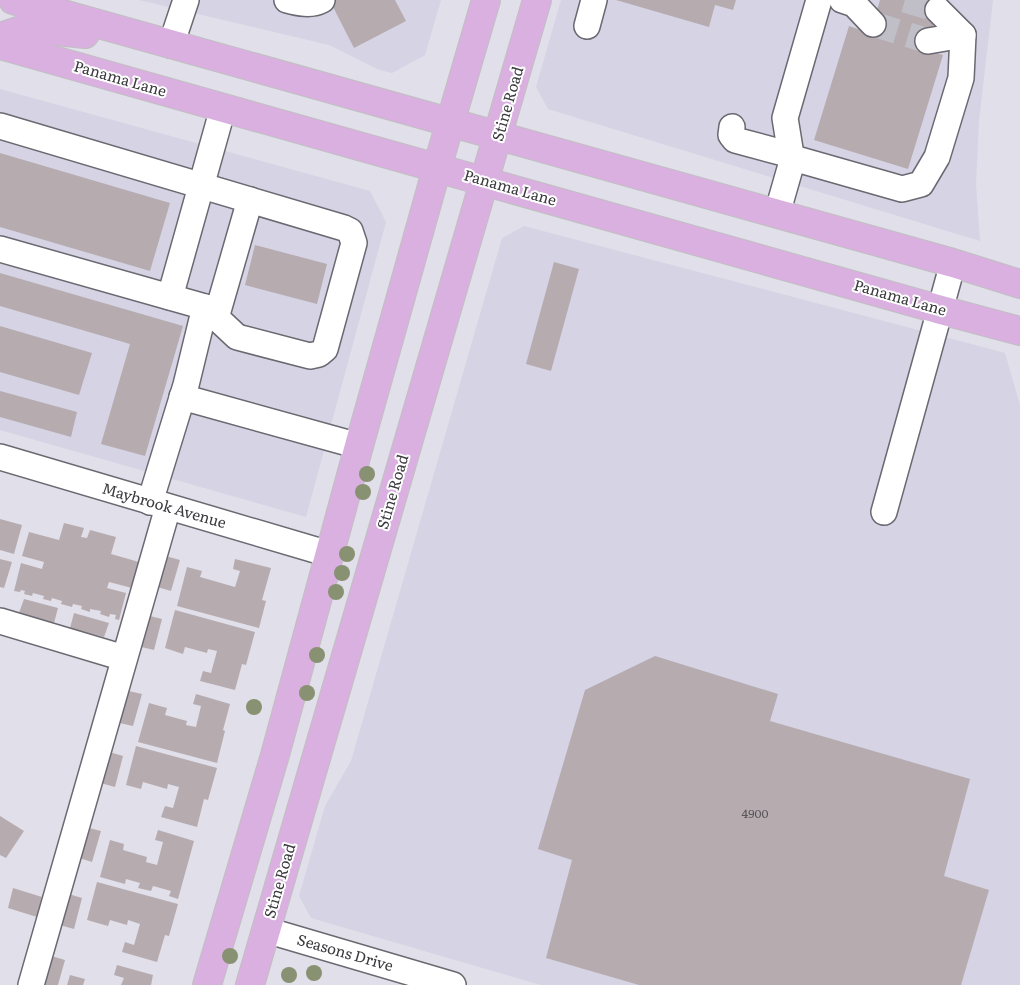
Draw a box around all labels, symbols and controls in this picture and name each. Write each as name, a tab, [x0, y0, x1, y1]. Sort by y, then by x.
street label: Panama Lane	[71, 53, 170, 102]
street label: Stine Road	[485, 63, 528, 144]
street label: Panama Lane	[461, 162, 560, 211]
street label: Panama Lane	[851, 272, 950, 321]
street label: Stine Road	[370, 451, 413, 532]
street label: Maybrook Avenue	[100, 476, 230, 533]
house number: 4900	[742, 804, 768, 822]
street label: Stine Road	[257, 840, 300, 921]
street label: Seasons Drive	[295, 927, 396, 976]

